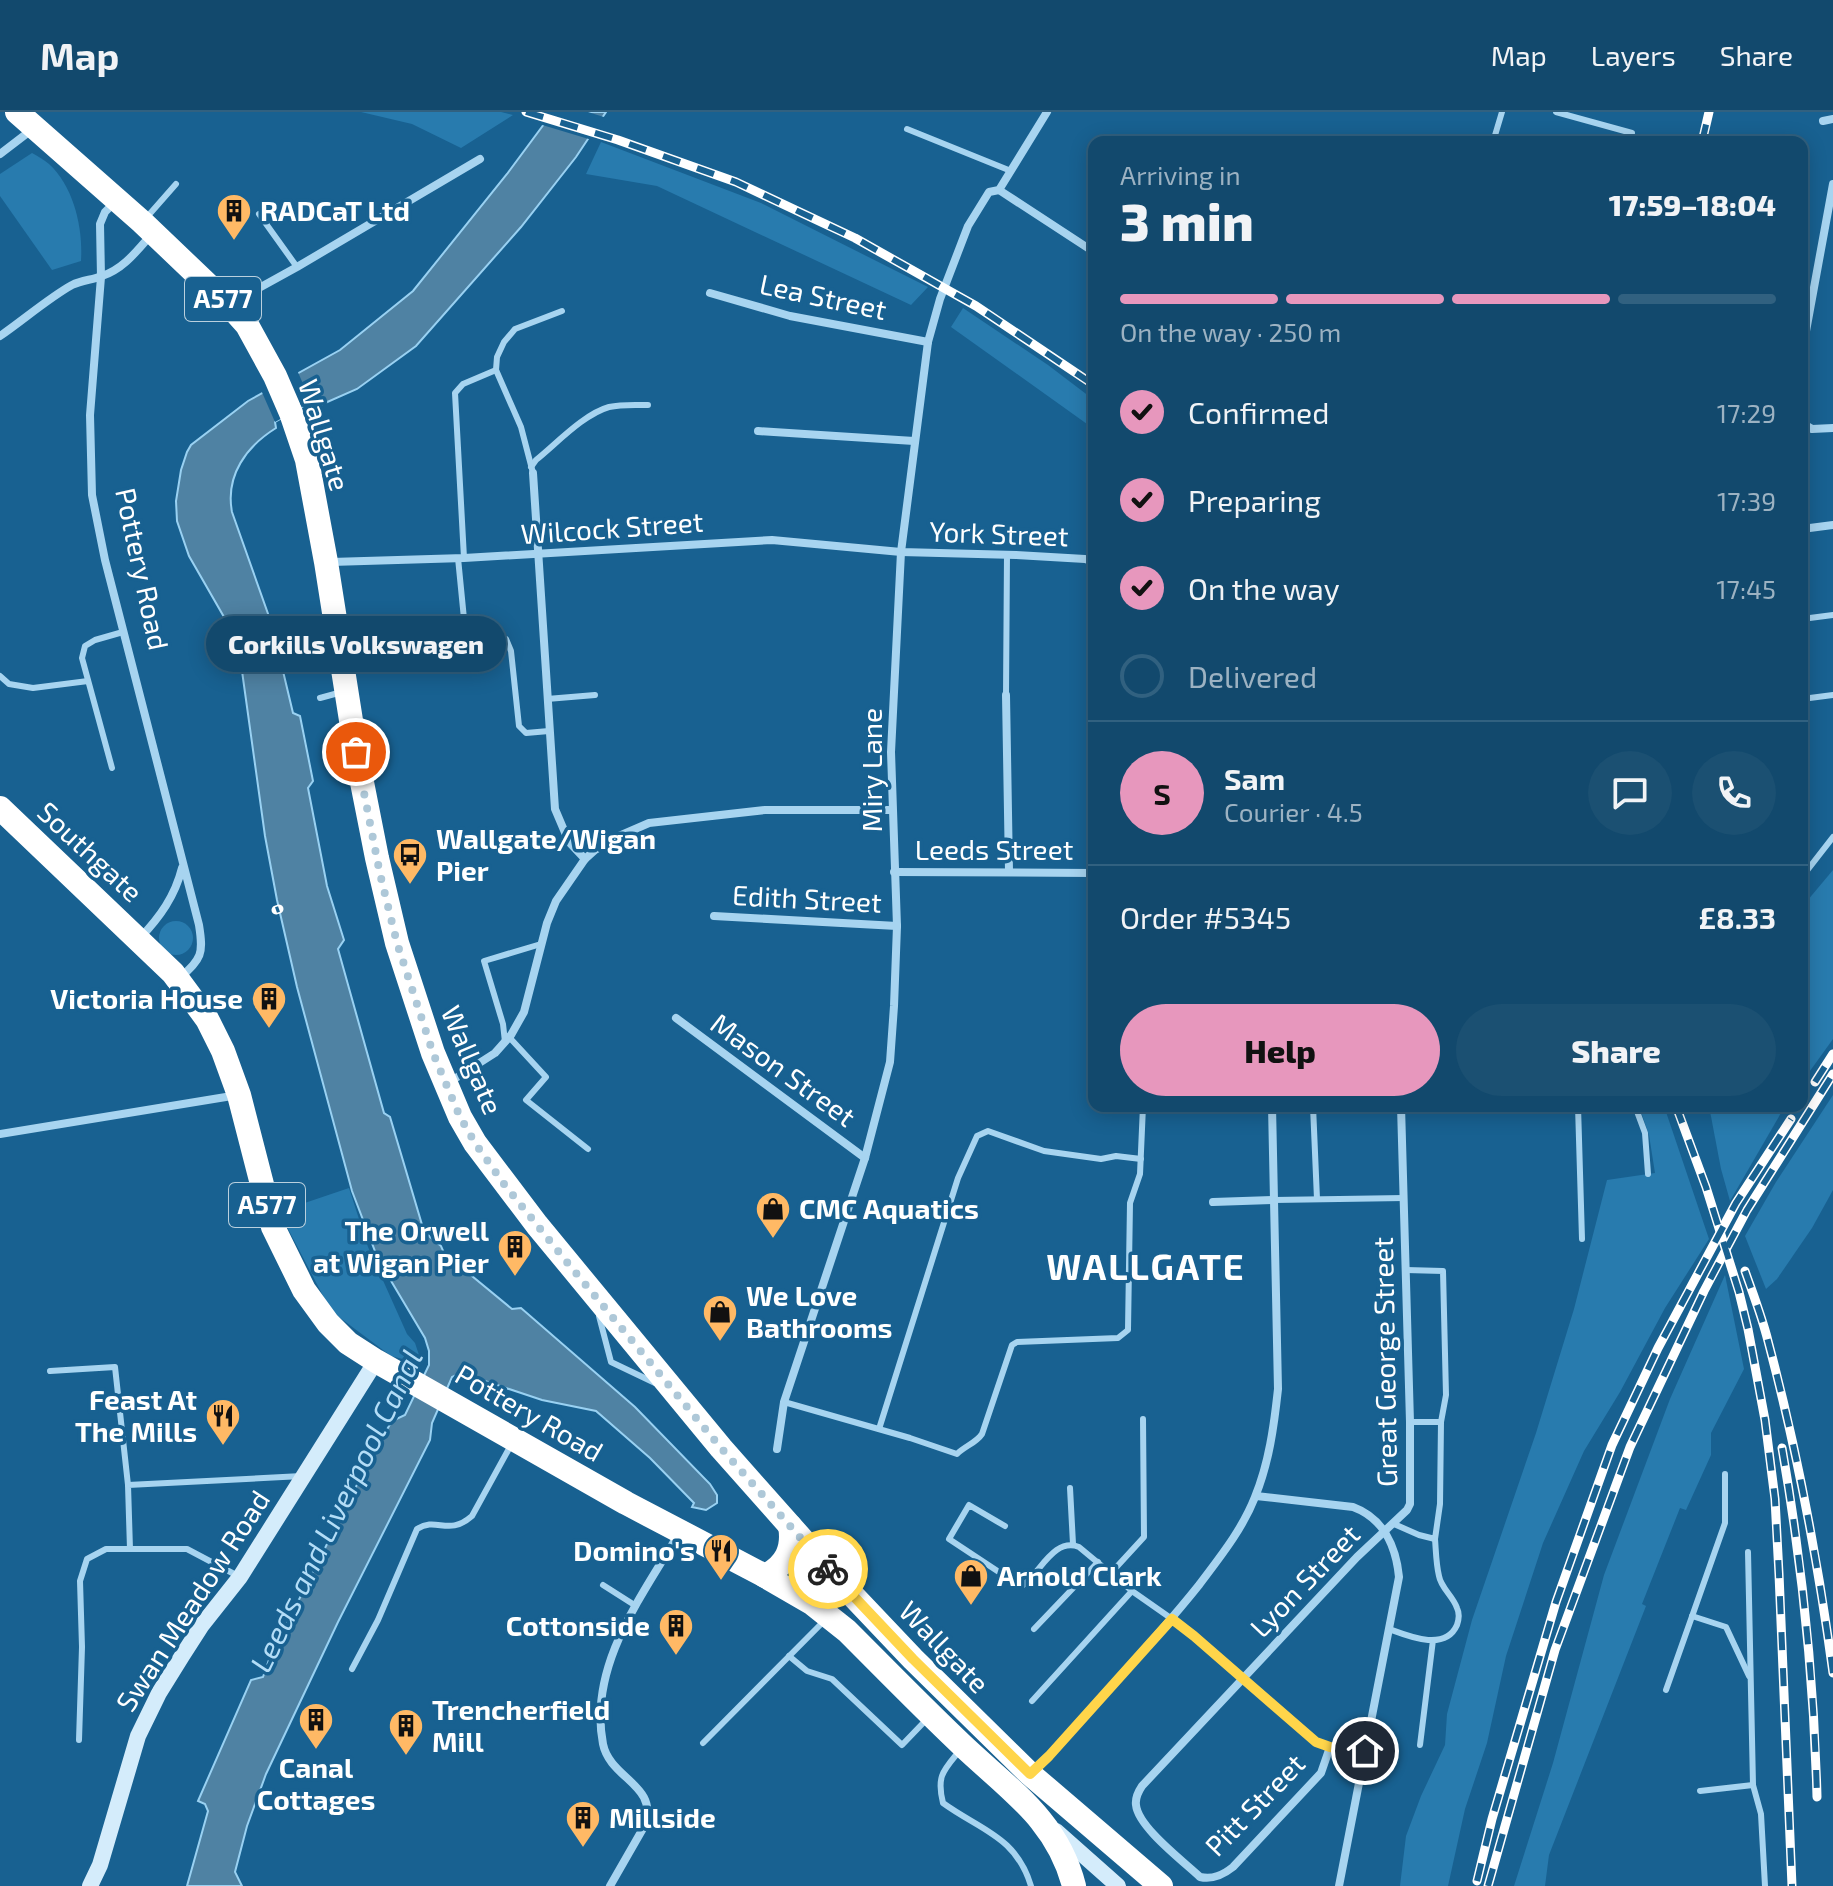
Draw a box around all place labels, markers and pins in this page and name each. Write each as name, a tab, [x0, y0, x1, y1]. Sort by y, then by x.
building icon: RADCaT Ltd	[215, 192, 253, 242]
place label: RADCaT Ltd	[260, 193, 410, 227]
callout: Corkills Volkswagen	[206, 616, 506, 672]
pin	[322, 718, 390, 786]
place label: Wallgate/Wigan Pier	[436, 821, 656, 887]
bus stop icon: Wallgate/Wigan Pier	[391, 836, 429, 886]
building icon: Victoria House	[250, 980, 288, 1030]
place label: Victoria House	[50, 981, 243, 1015]
shop icon: CMC Aquatics	[754, 1190, 792, 1240]
place label: CMC Aquatics	[799, 1191, 979, 1225]
place label: The Orwell at Wigan Pier	[313, 1213, 490, 1279]
building icon: The Orwell at Wigan Pier	[496, 1228, 534, 1278]
place label: We Love Bathrooms	[746, 1278, 892, 1344]
shop icon: We Love Bathrooms	[701, 1293, 739, 1343]
place label: Feast At The Mills	[75, 1382, 197, 1448]
restaurant icon: Feast At The Mills	[204, 1397, 242, 1447]
restaurant icon: Domino's	[702, 1532, 740, 1582]
place label: Domino's	[573, 1533, 695, 1567]
shop icon: Arnold Clark	[952, 1557, 990, 1607]
place label: Arnold Clark	[997, 1558, 1162, 1592]
building icon: Cottonside	[657, 1607, 695, 1657]
place label: Cottonside	[506, 1608, 650, 1642]
place label: Trencherfield Mill	[432, 1692, 610, 1758]
building icon: Canal Cottages	[297, 1701, 335, 1751]
building icon: Trencherfield Mill	[387, 1707, 425, 1757]
pin	[1331, 1717, 1399, 1785]
place label: Canal Cottages	[257, 1750, 375, 1816]
building icon: Millside	[564, 1799, 602, 1849]
place label: Millside	[609, 1800, 716, 1834]

